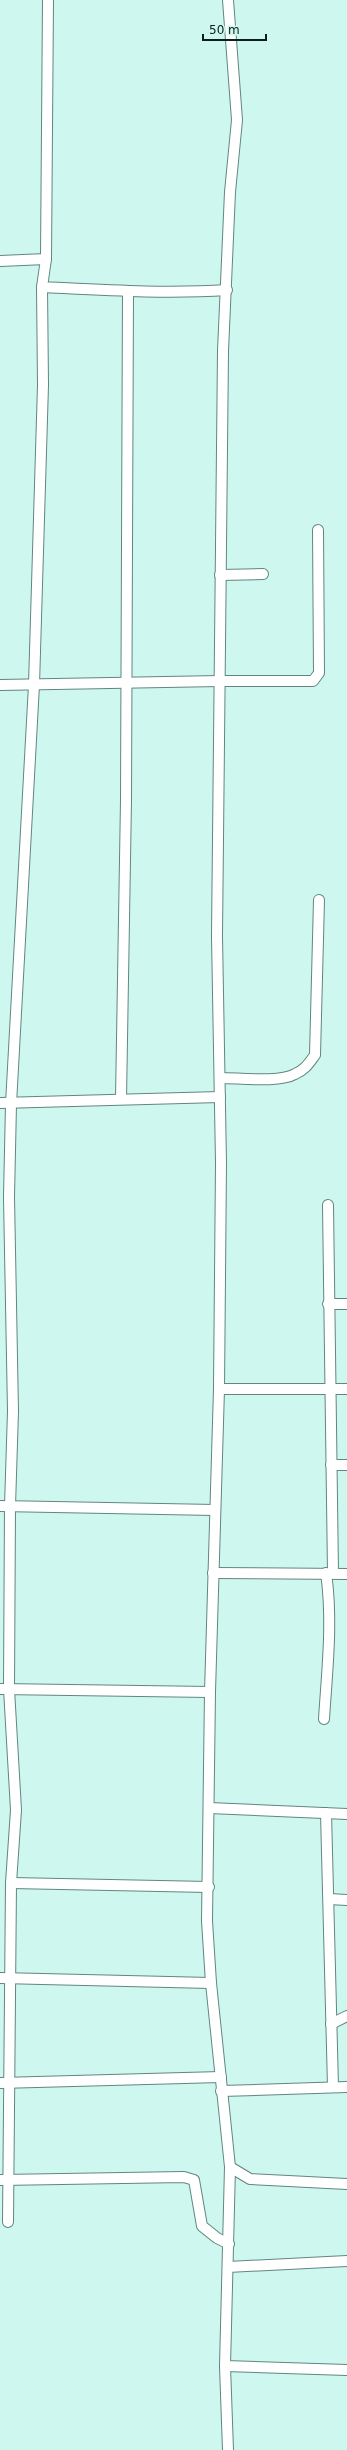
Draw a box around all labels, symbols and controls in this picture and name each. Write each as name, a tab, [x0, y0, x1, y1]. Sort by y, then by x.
scale bar	[203, 16, 266, 42]
text: 50 m	[209, 23, 240, 37]

